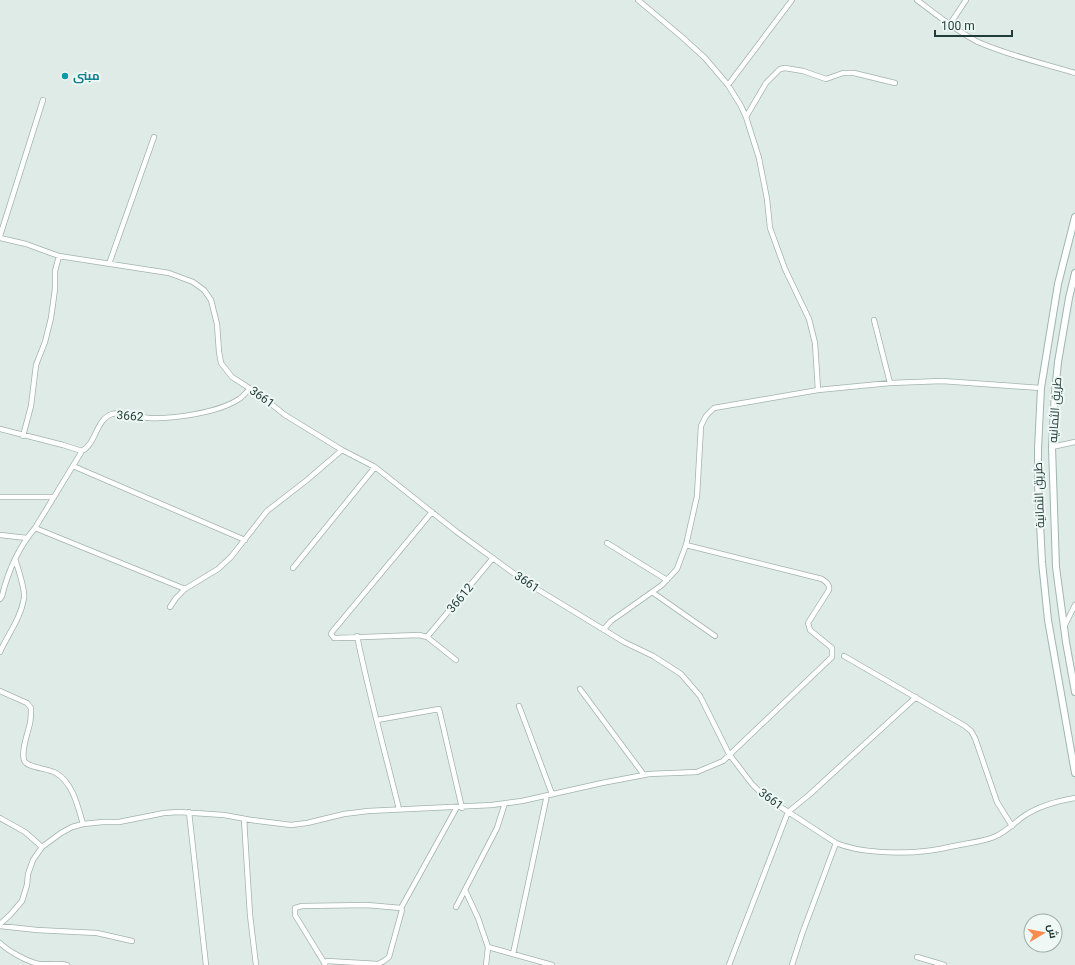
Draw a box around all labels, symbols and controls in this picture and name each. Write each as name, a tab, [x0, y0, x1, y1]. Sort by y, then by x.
scale bar	[935, 12, 1012, 38]
text: 100 m	[941, 19, 975, 33]
place label: مبنى	[73, 69, 100, 84]
marker: مبنى	[60, 71, 70, 81]
street label: طريق الثمانيه	[1046, 377, 1064, 443]
street label: 3661	[247, 384, 277, 410]
street label: 3662	[116, 408, 144, 424]
street label: طريق الثمانية	[1031, 462, 1047, 528]
street label: 3661	[512, 569, 542, 595]
street label: 36612	[444, 580, 476, 615]
street label: 3661	[756, 785, 786, 813]
north arrow	[1023, 913, 1063, 953]
text: ش	[1045, 923, 1060, 939]

